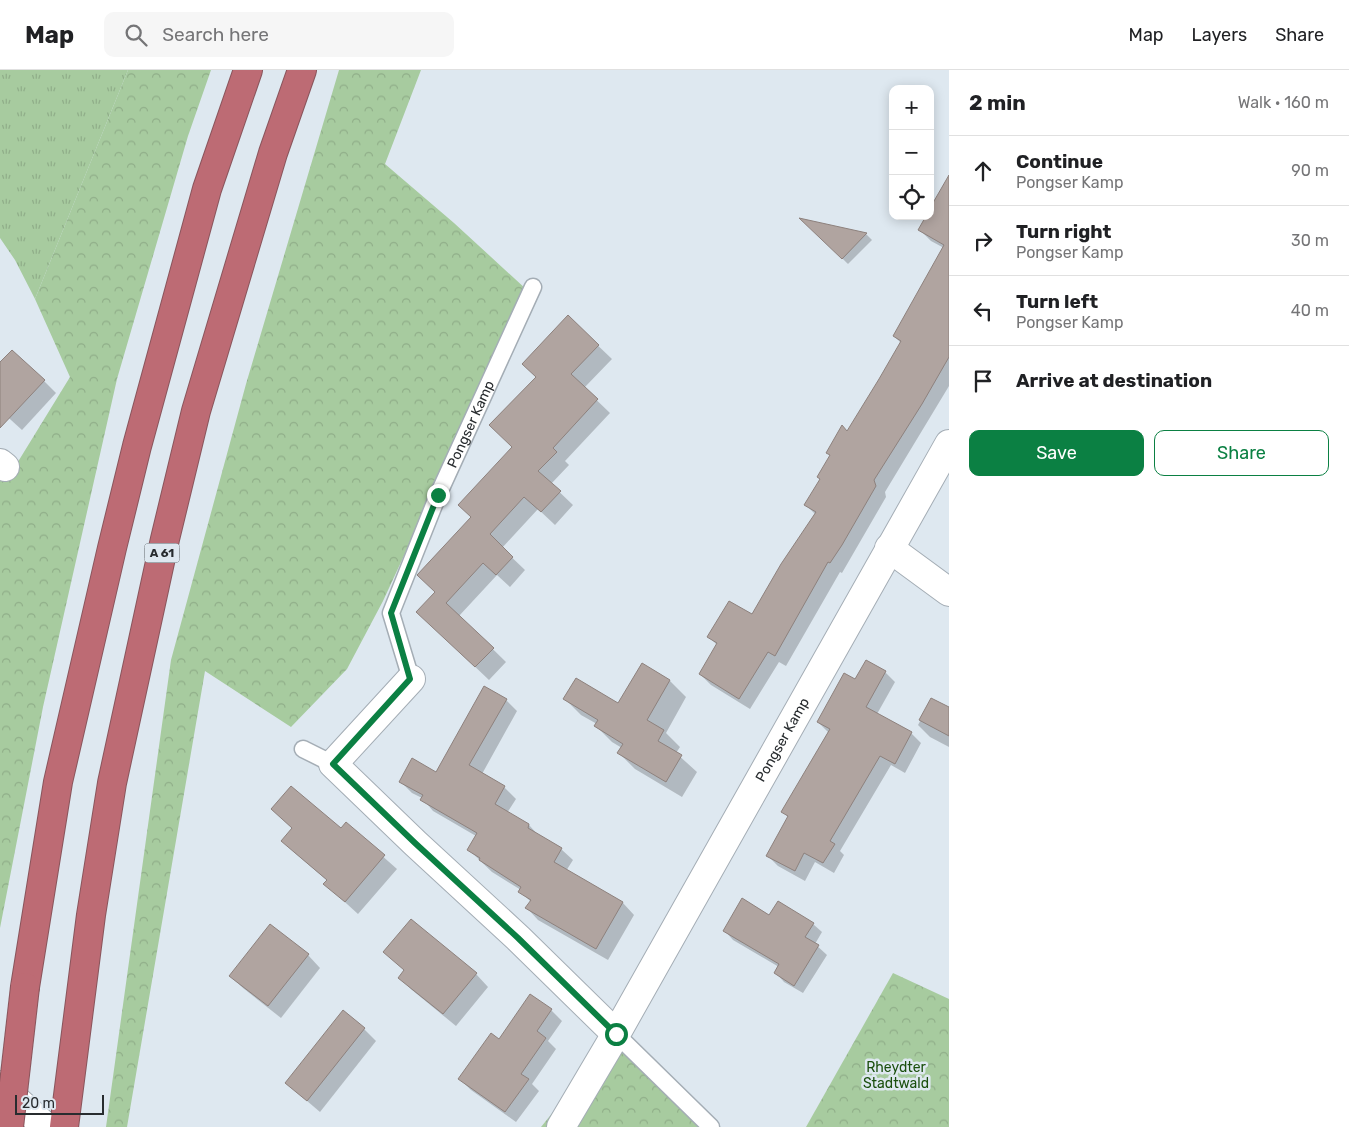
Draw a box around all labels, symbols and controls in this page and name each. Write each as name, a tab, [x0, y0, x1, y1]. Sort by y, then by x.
search box	[104, 12, 454, 57]
text: Map	[25, 21, 74, 49]
icon: search	[122, 21, 150, 49]
text: Search here	[162, 23, 269, 46]
text: Map	[1129, 24, 1164, 46]
text: Layers	[1192, 24, 1247, 46]
text: Share	[1275, 24, 1324, 46]
map controls	[889, 85, 934, 220]
button: +	[889, 85, 934, 130]
text: 2 min	[969, 90, 1026, 115]
text: Walk · 160 m	[1238, 93, 1329, 112]
button: −	[889, 130, 934, 175]
text: Continue	[1016, 150, 1103, 173]
icon: ahead	[969, 157, 997, 185]
text: 90 m	[1291, 161, 1329, 180]
text: Pongser Kamp	[1016, 173, 1123, 192]
button: locate	[889, 175, 934, 220]
text: Turn right	[1016, 220, 1111, 243]
icon: right	[969, 227, 997, 255]
text: 30 m	[1291, 231, 1329, 250]
text: Pongser Kamp	[1016, 243, 1123, 262]
text: Turn left	[1016, 290, 1098, 313]
icon: left	[969, 297, 997, 325]
text: 40 m	[1291, 301, 1329, 320]
text: Pongser Kamp	[1016, 313, 1123, 332]
icon: arrive	[969, 367, 997, 395]
text: Arrive at destination	[1016, 369, 1212, 392]
street label: Pongser Kamp	[444, 378, 498, 471]
button: Save	[969, 430, 1144, 476]
button: Share	[1154, 430, 1329, 476]
route end	[427, 484, 450, 507]
road number: A 61	[144, 543, 180, 562]
street label: Pongser Kamp	[752, 695, 813, 785]
route start	[605, 1023, 628, 1046]
park label: Rheydter Stadtwald	[863, 1059, 929, 1092]
scale bar	[15, 1092, 104, 1115]
text: 20 m	[22, 1095, 55, 1112]

